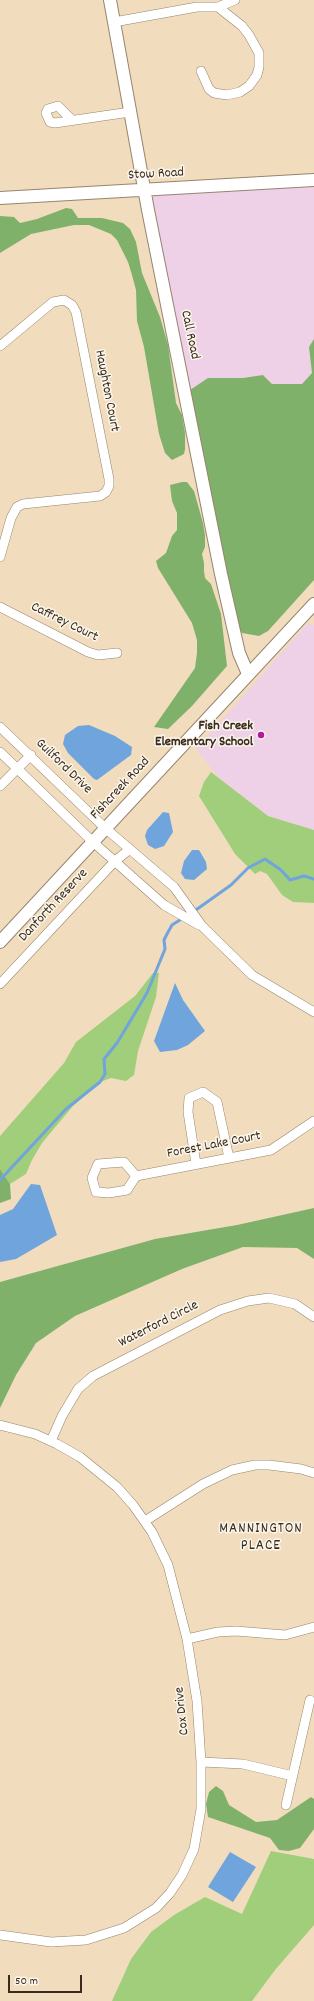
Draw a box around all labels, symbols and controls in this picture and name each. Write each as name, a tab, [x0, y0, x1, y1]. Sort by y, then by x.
street label: Stow Road	[128, 165, 184, 185]
street label: Call Road	[176, 309, 202, 361]
street label: Haughton Court	[90, 349, 122, 433]
street label: Caffrey Court	[28, 600, 100, 646]
place label: Fish Creek Elementary School	[155, 719, 253, 752]
marker: Fish Creek Elementary School	[256, 730, 266, 740]
street label: Guilford Drive	[31, 736, 95, 798]
street label: Fishcreek Road	[88, 754, 154, 824]
street label: Danforth Reserve	[16, 866, 92, 946]
street label: Forest Lake Court	[166, 1129, 262, 1163]
street label: Waterford Circle	[116, 1298, 202, 1352]
district label: MANNINGTON PLACE	[219, 1521, 303, 1556]
street label: Cox Drive	[172, 1686, 194, 1736]
scale bar	[10, 1967, 84, 1993]
text: 50 m	[15, 1973, 38, 1990]

